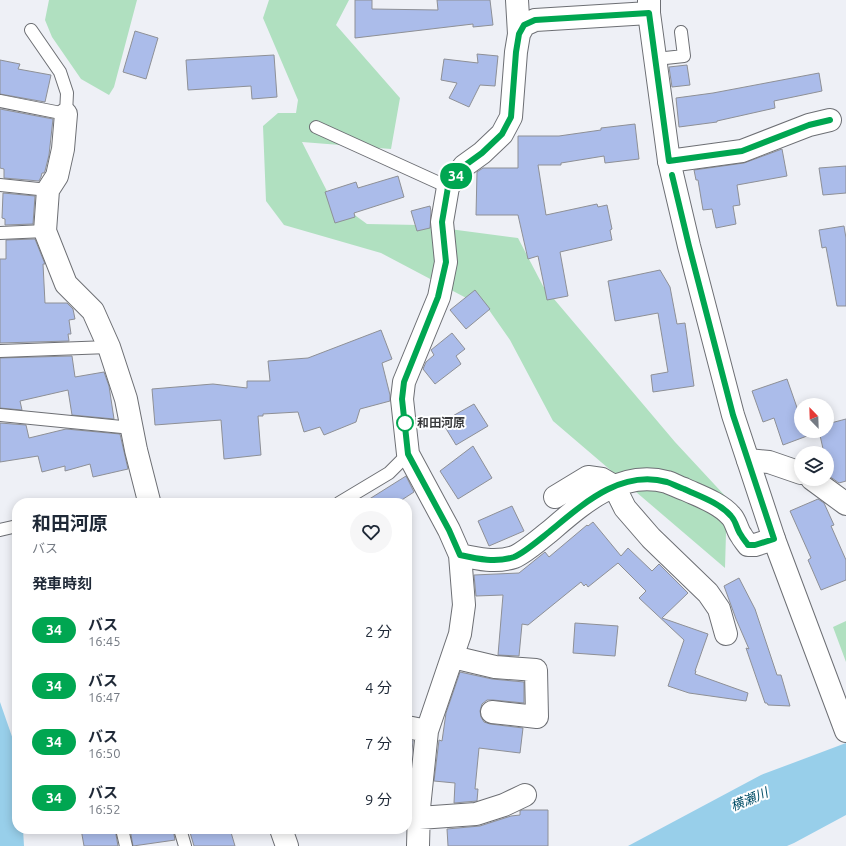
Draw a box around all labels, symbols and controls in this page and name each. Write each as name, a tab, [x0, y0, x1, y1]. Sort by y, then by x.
line badge: 34	[438, 163, 474, 189]
text: 34	[448, 168, 464, 184]
north arrow	[794, 398, 834, 438]
map controls	[794, 398, 834, 486]
marker: 和田河原	[396, 414, 414, 432]
place label: 和田河原	[417, 416, 465, 429]
button: layers	[794, 446, 834, 486]
button: heart	[350, 511, 392, 553]
text: 和田河原	[32, 512, 108, 534]
text: バス	[32, 541, 58, 555]
text: 発車時刻	[32, 575, 92, 592]
text: バス	[88, 616, 118, 633]
text: 34	[46, 622, 62, 638]
text: 2 分	[365, 623, 392, 640]
text: 16:45	[88, 634, 121, 648]
text: バス	[88, 672, 118, 689]
text: 34	[46, 678, 62, 694]
text: 4 分	[365, 679, 392, 696]
text: 16:47	[88, 690, 121, 704]
text: バス	[88, 728, 118, 745]
text: 34	[46, 734, 62, 750]
text: 7 分	[365, 735, 392, 752]
text: 16:50	[88, 746, 121, 760]
text: バス	[88, 784, 118, 801]
water label: 横瀬川	[728, 784, 772, 813]
text: 34	[46, 790, 62, 806]
text: 9 分	[365, 791, 392, 808]
text: 16:52	[88, 802, 121, 816]

